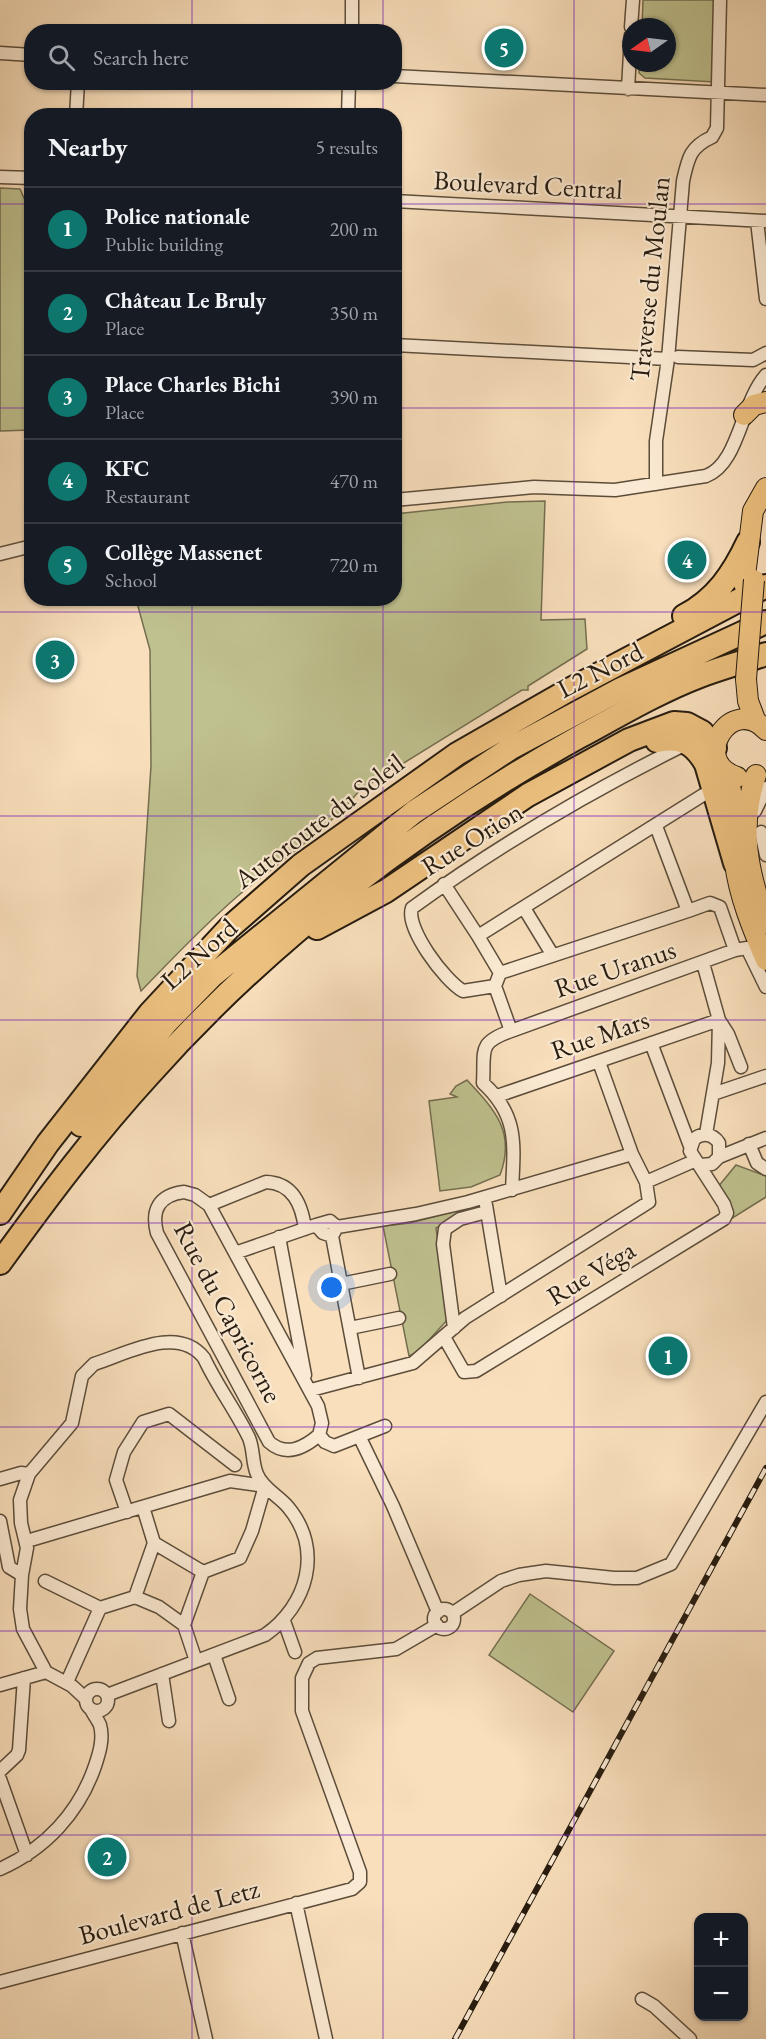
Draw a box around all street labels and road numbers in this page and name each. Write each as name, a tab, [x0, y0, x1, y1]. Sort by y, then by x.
street label: Boulevard Central	[433, 162, 624, 207]
street label: Traverse du Moulan	[621, 175, 678, 383]
street label: L2 Nord	[551, 633, 649, 706]
street label: Autoroute du Soleil	[226, 745, 411, 897]
street label: Rue Orion	[414, 794, 529, 883]
street label: L2 Nord	[153, 910, 245, 997]
street label: Rue Uranus	[549, 931, 680, 1006]
street label: Rue Mars	[546, 1001, 654, 1068]
street label: Rue du Capricorne	[166, 1215, 291, 1408]
street label: Rue Véga	[540, 1232, 642, 1313]
street label: Boulevard de Letz	[75, 1870, 264, 1952]

